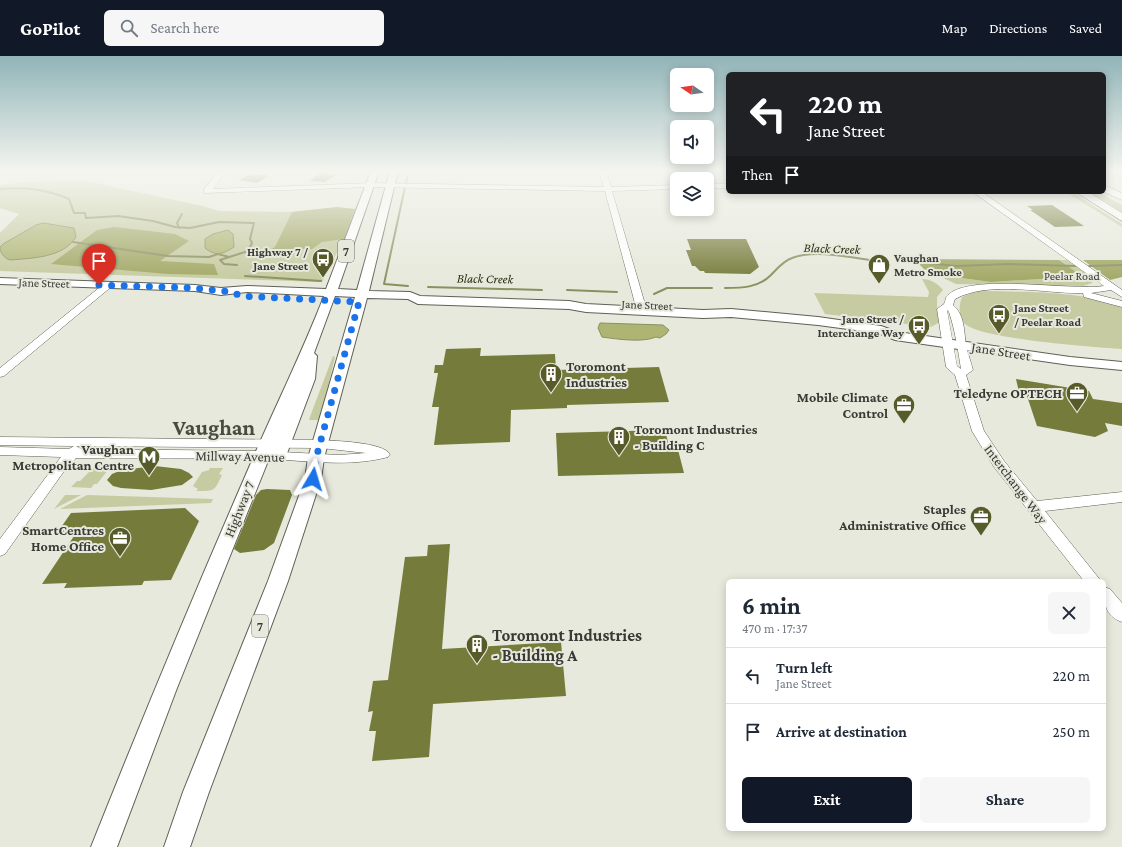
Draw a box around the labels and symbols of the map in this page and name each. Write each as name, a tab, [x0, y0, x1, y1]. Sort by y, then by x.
north arrow	[670, 68, 714, 112]
road number: 7	[338, 240, 354, 262]
water label: Black Creek	[803, 240, 862, 257]
pin	[82, 244, 116, 285]
place label: Highway 7 / Jane Street	[247, 245, 309, 273]
bus stop icon: Highway 7 / Jane Street	[310, 246, 336, 279]
place label: Vaughan Metro Smoke	[893, 251, 962, 279]
shop icon: Vaughan Metro Smoke	[866, 252, 892, 285]
street label: Peelar Road	[1044, 269, 1101, 283]
water label: Black Creek	[457, 271, 515, 287]
street label: Jane Street	[17, 275, 71, 291]
street label: Jane Street	[620, 297, 674, 313]
place label: Jane Street / Peelar Road	[1012, 301, 1081, 329]
bus stop icon: Jane Street / Peelar Road	[986, 302, 1012, 335]
place label: Jane Street / Interchange Way	[818, 312, 904, 340]
bus stop icon: Jane Street / Interchange Way	[906, 313, 932, 346]
street label: Jane Street	[968, 338, 1032, 364]
place label: Toromont Industries	[566, 358, 627, 390]
building icon: Toromont Industries	[538, 361, 564, 394]
office icon: Teledyne OPTECH	[1064, 380, 1090, 413]
place label: Teledyne OPTECH	[954, 385, 1062, 401]
place label: Mobile Climate Control	[797, 389, 888, 421]
office icon: Mobile Climate Control	[891, 392, 917, 425]
district label: Vaughan	[172, 415, 256, 440]
place label: Toromont Industries - Building C	[634, 421, 758, 453]
building icon: Toromont Industries - Building C	[606, 424, 632, 457]
place label: Vaughan Metropolitan Centre	[12, 441, 134, 473]
street label: Interchange Way	[981, 441, 1051, 527]
metro station icon: Vaughan Metropolitan Centre	[136, 444, 162, 477]
street label: Millway Avenue	[195, 447, 285, 465]
position arrow	[292, 458, 334, 500]
street label: Highway 7	[220, 478, 258, 539]
place label: Staples Administrative Office	[838, 501, 966, 533]
office icon: Staples Administrative Office	[968, 504, 994, 537]
place label: SmartCentres Home Office	[22, 522, 104, 554]
office icon: SmartCentres Home Office	[107, 525, 133, 558]
road number: 7	[252, 615, 268, 637]
place label: Toromont Industries - Building A	[492, 626, 642, 665]
building icon: Toromont Industries - Building A	[464, 632, 490, 665]

